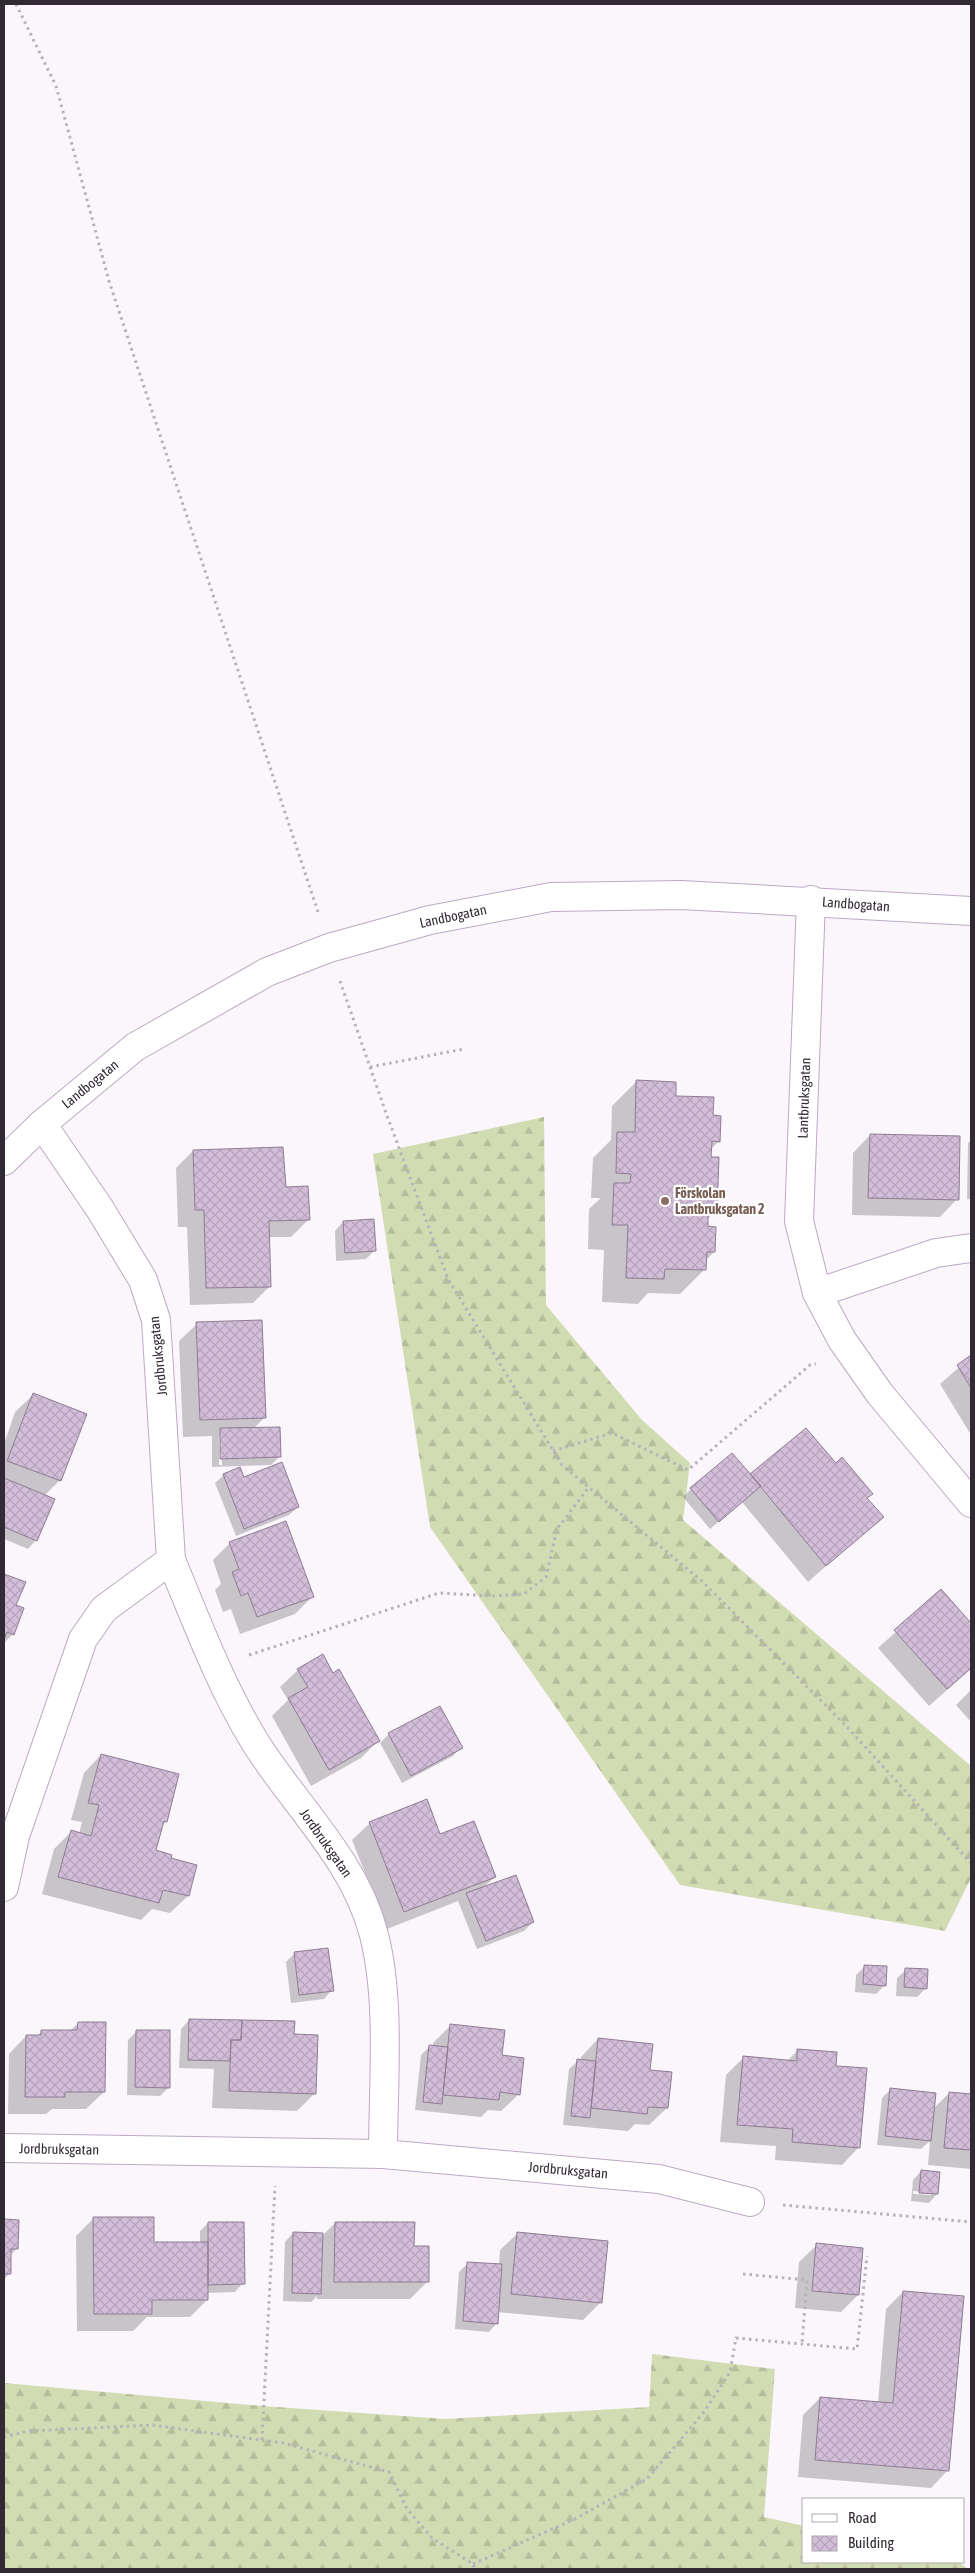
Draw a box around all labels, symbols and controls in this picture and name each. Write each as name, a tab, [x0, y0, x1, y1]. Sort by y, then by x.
street label: Landbogatan	[821, 894, 891, 914]
street label: Landbogatan	[418, 901, 488, 931]
street label: Landbogatan	[58, 1056, 122, 1112]
street label: Lantbruksgatan	[795, 1057, 813, 1139]
place label: Förskolan Lantbruksgatan 2	[675, 1185, 765, 1217]
marker: Förskolan Lantbruksgatan 2	[659, 1195, 671, 1207]
street label: Jordbruksgatan	[146, 1315, 170, 1397]
street label: Jordbruksgatan	[296, 1806, 356, 1880]
street label: Jordbruksgatan	[19, 2140, 99, 2158]
street label: Jordbruksgatan	[527, 2159, 609, 2181]
legend	[802, 2498, 965, 2563]
text: Road	[848, 2509, 877, 2526]
text: Building	[848, 2534, 894, 2551]

